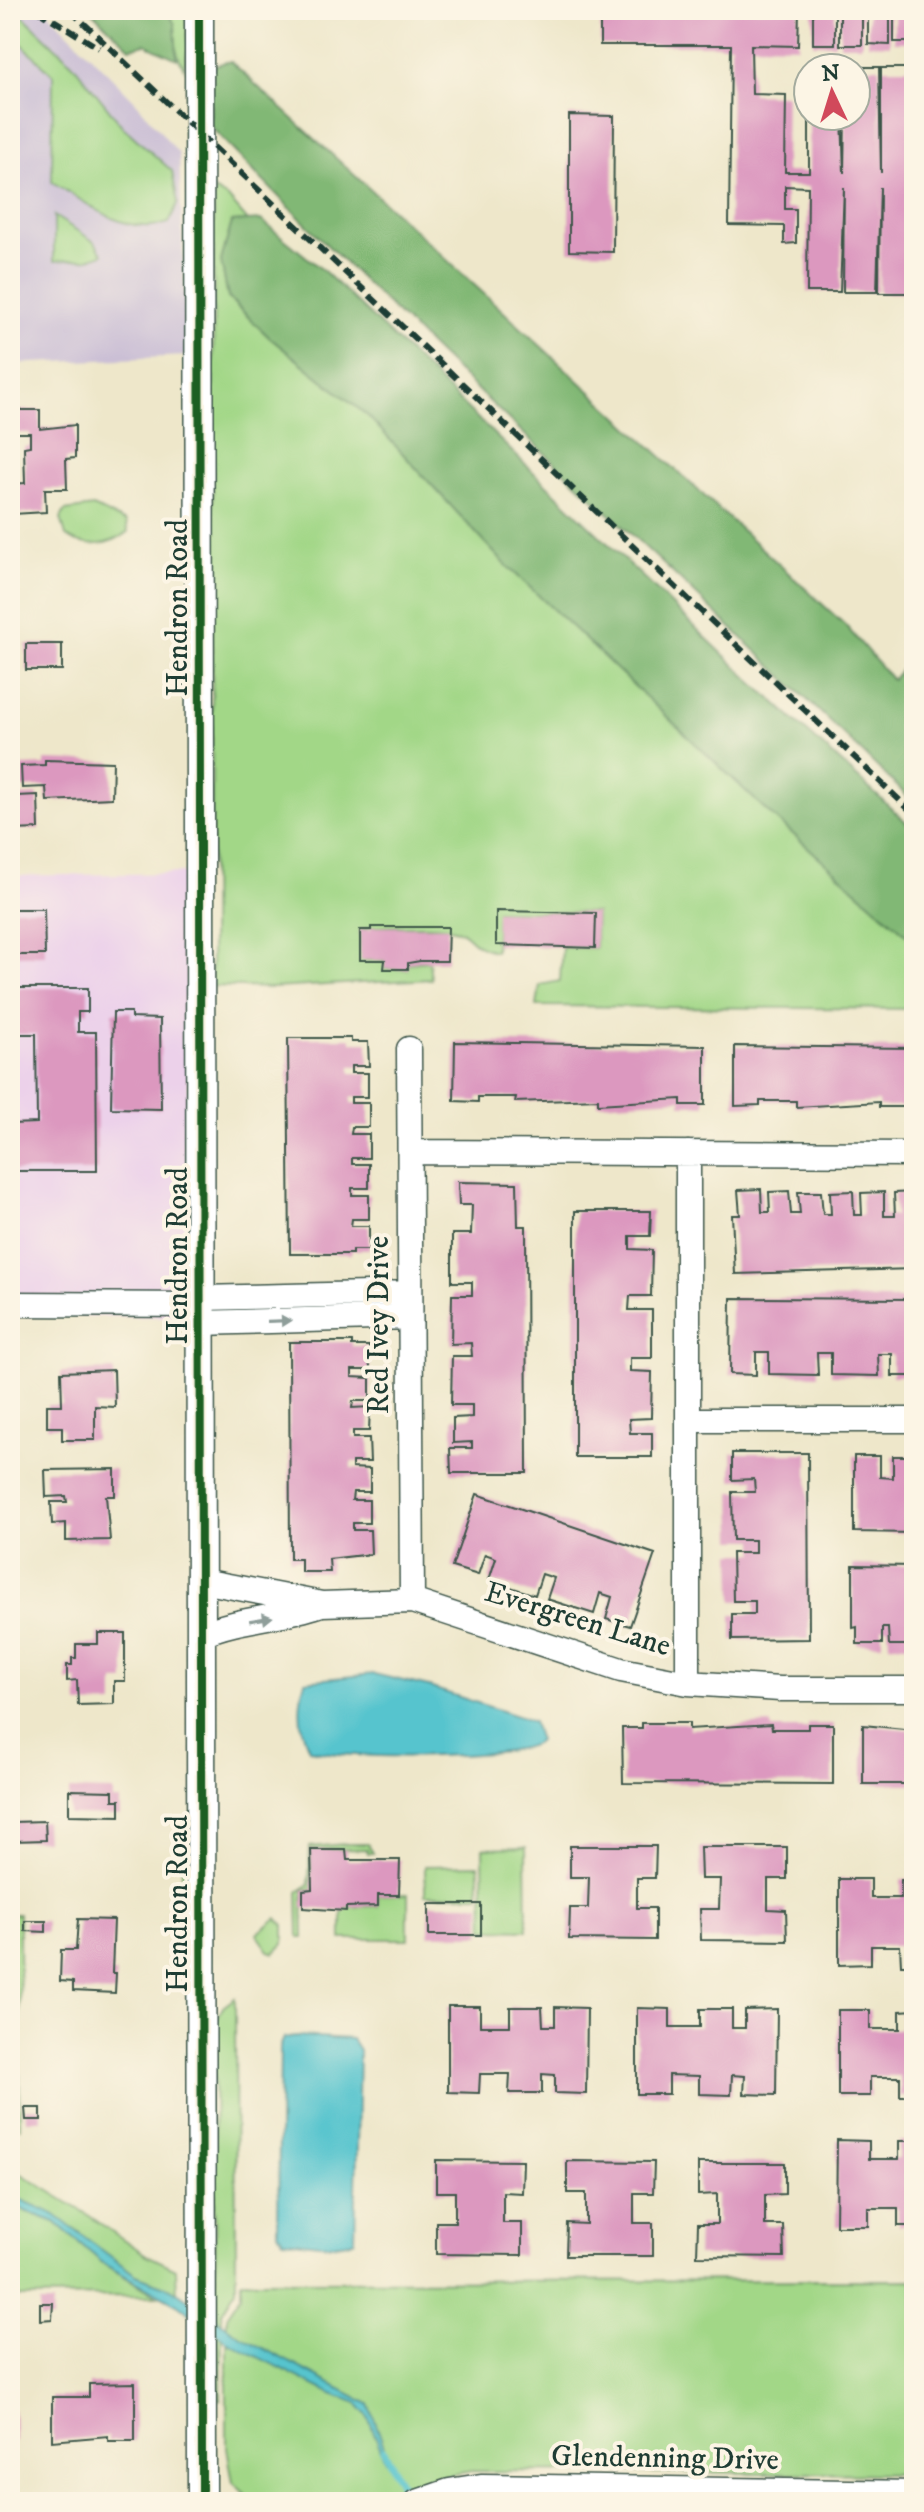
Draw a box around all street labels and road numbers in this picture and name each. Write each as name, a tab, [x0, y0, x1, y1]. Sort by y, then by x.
street label: Hendron Road	[160, 519, 197, 697]
street label: Hendron Road	[160, 1167, 197, 1345]
street label: Red Ivey Drive	[361, 1236, 398, 1414]
street label: Evergreen Lane	[480, 1574, 675, 1665]
street label: Hendron Road	[160, 1815, 197, 1993]
street label: Glendenning Drive	[551, 2438, 779, 2479]

